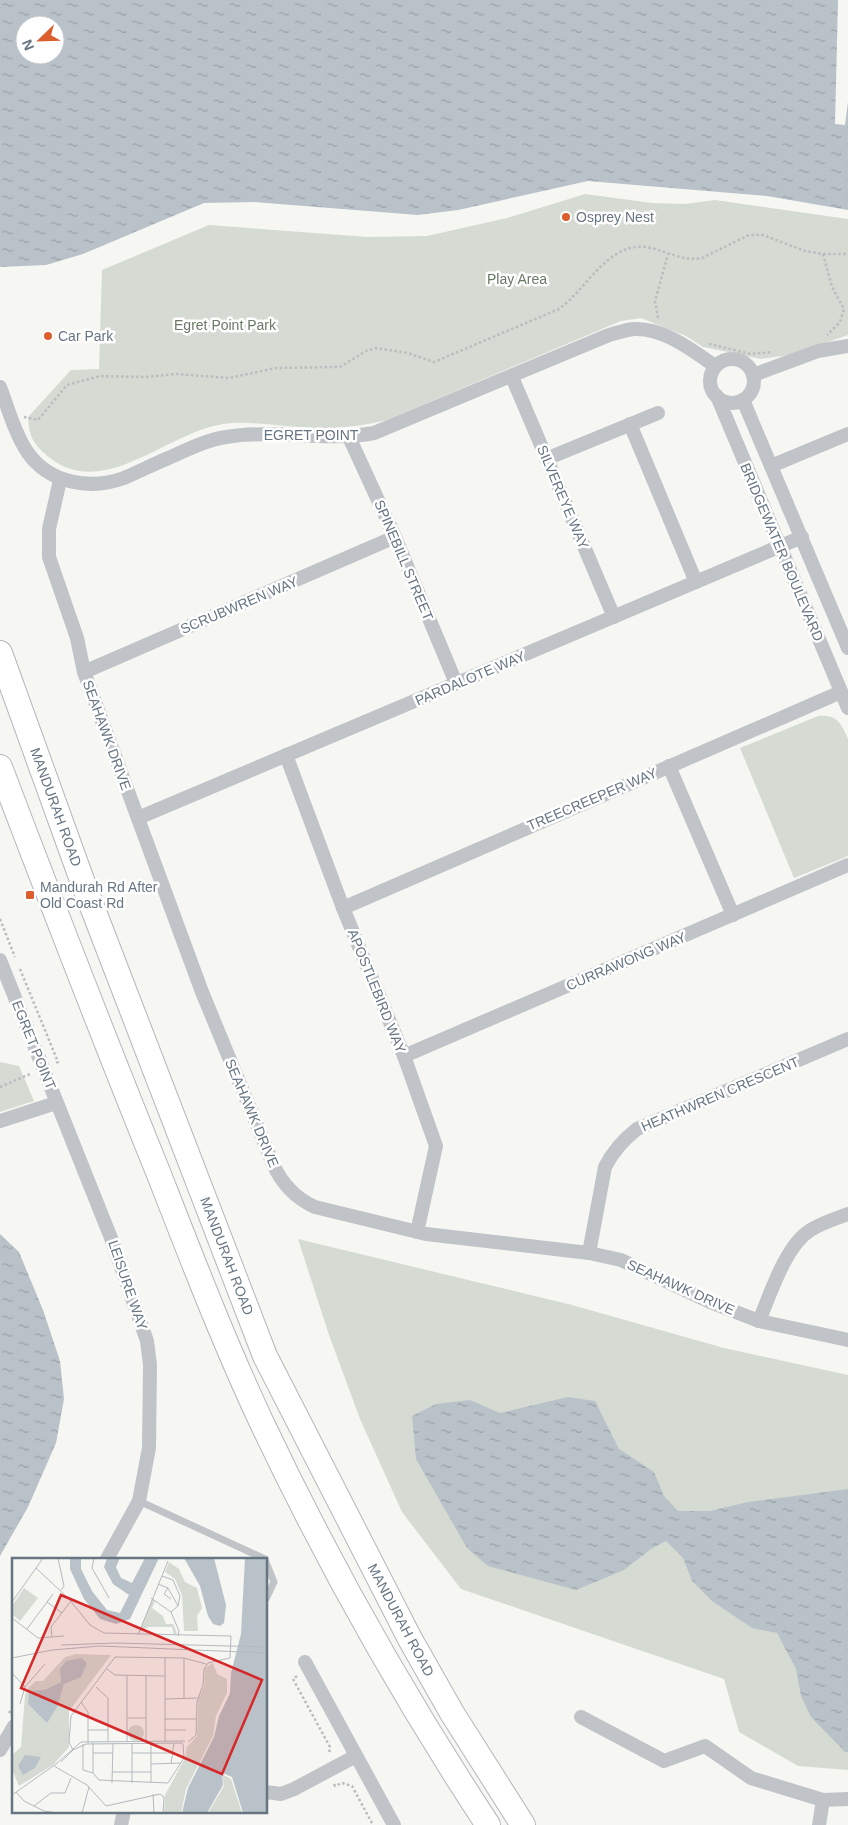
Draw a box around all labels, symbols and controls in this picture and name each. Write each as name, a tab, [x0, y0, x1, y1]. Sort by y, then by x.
north arrow	[15, 15, 65, 65]
text: N	[19, 37, 37, 53]
place label: Osprey Nest	[576, 209, 654, 225]
marker: Osprey Nest	[560, 211, 572, 223]
park label: Play Area	[487, 271, 547, 287]
park label: Egret Point Park	[174, 317, 277, 333]
place label: Car Park	[58, 328, 114, 344]
marker: Car Park	[42, 330, 54, 342]
street label: EGRET POINT	[264, 427, 359, 443]
street label: SILVEREYE WAY	[534, 443, 592, 552]
street label: BRIDGEWATER BOULEVARD	[737, 461, 827, 643]
street label: SPINEBILL STREET	[371, 497, 437, 623]
street label: SCRUBWREN WAY	[178, 573, 301, 637]
street label: PARDALOTE WAY	[413, 647, 528, 708]
street label: SEAHAWK DRIVE	[80, 678, 134, 792]
street label: MANDURAH ROAD	[27, 745, 85, 869]
street label: TREECREEPER WAY	[525, 764, 660, 834]
place label: Mandurah Rd After Old Coast Rd	[40, 879, 158, 911]
marker: Mandurah Rd After Old Coast Rd	[24, 889, 36, 901]
street label: APOSTLEBIRD WAY	[345, 927, 409, 1056]
street label: CURRAWONG WAY	[564, 928, 689, 993]
street label: EGRET POINT	[9, 998, 59, 1092]
street label: HEATHWREN CRESCENT	[639, 1053, 802, 1135]
street label: SEAHAWK DRIVE	[222, 1056, 282, 1170]
street label: MANDURAH ROAD	[197, 1195, 257, 1317]
street label: LEISURE WAY	[105, 1238, 151, 1333]
street label: SEAHAWK DRIVE	[625, 1256, 737, 1318]
inset map	[12, 1558, 268, 1812]
street label: MANDURAH ROAD	[365, 1561, 437, 1679]

